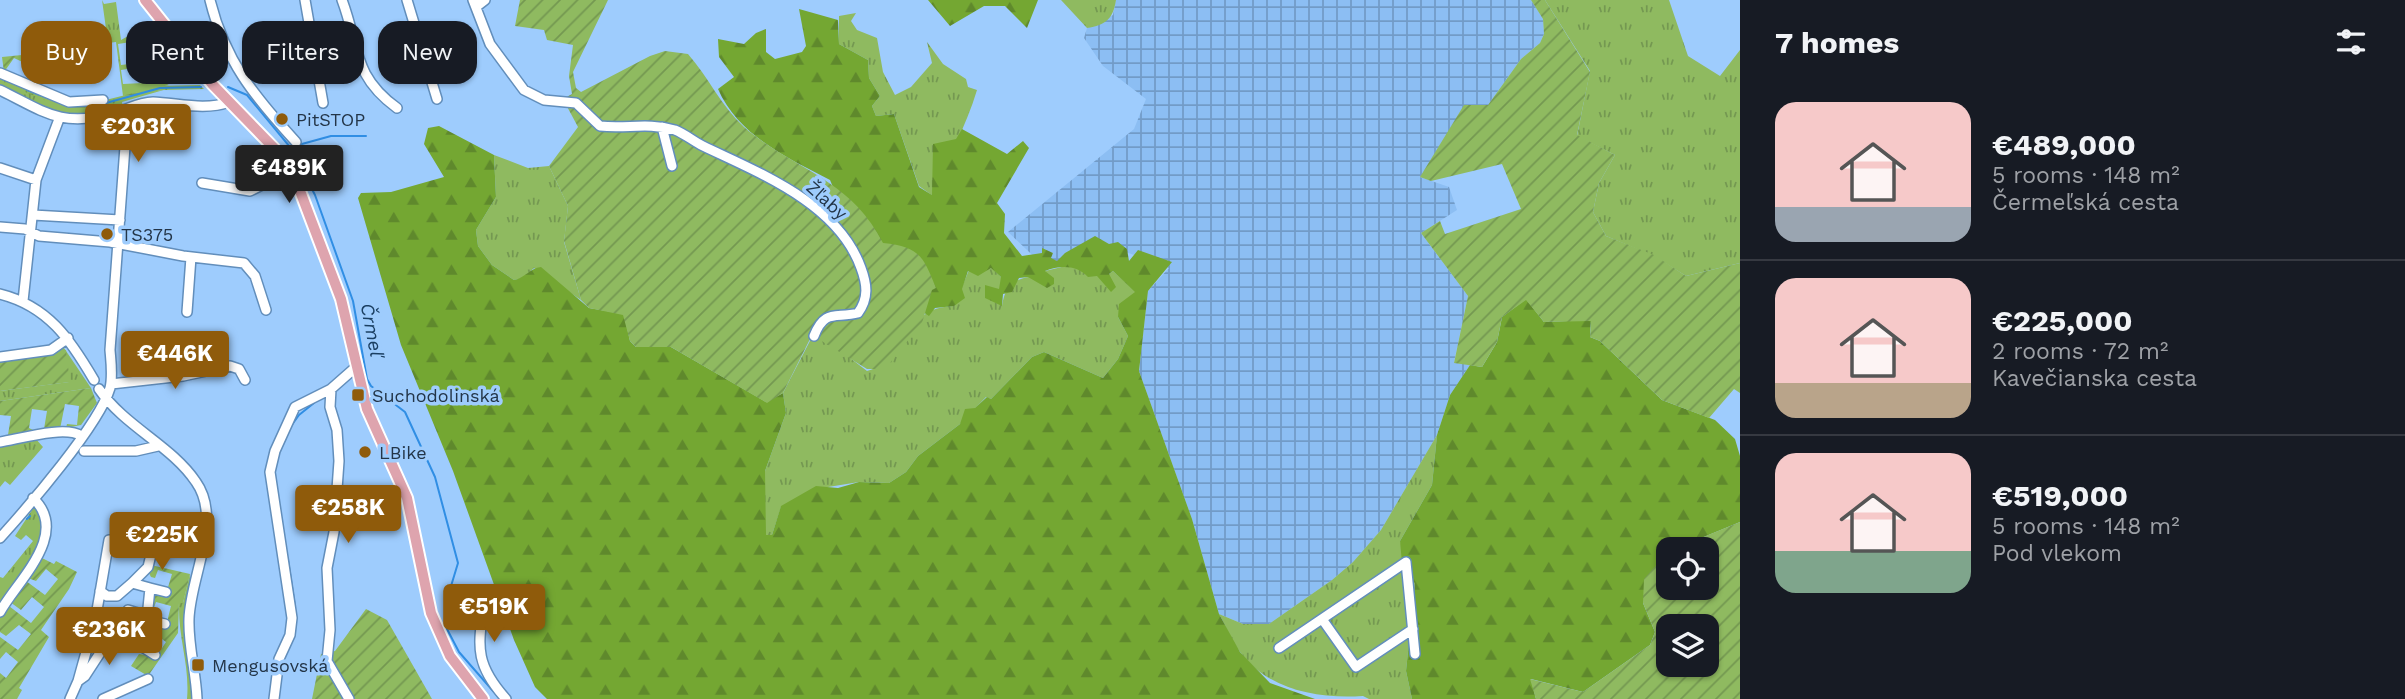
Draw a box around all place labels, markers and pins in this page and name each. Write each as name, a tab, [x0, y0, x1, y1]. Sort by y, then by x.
pin: €203K	[89, 104, 187, 164]
place label: PitSTOP	[296, 109, 365, 130]
marker: PitSTOP	[274, 111, 290, 127]
pin: €489K	[240, 146, 338, 205]
place label: TS375	[121, 224, 173, 245]
marker: TS375	[99, 226, 115, 242]
pin: €446K	[126, 332, 224, 391]
place label: Suchodolinská	[372, 385, 500, 406]
marker: Suchodolinská	[350, 387, 366, 403]
place label: LBike	[379, 442, 427, 463]
marker: LBike	[357, 444, 373, 460]
pin: €258K	[299, 486, 397, 545]
pin: €225K	[113, 512, 211, 572]
pin: €519K	[445, 584, 543, 644]
pin: €236K	[60, 608, 158, 667]
place label: Mengusovská	[212, 655, 329, 676]
marker: Mengusovská	[190, 657, 206, 673]

